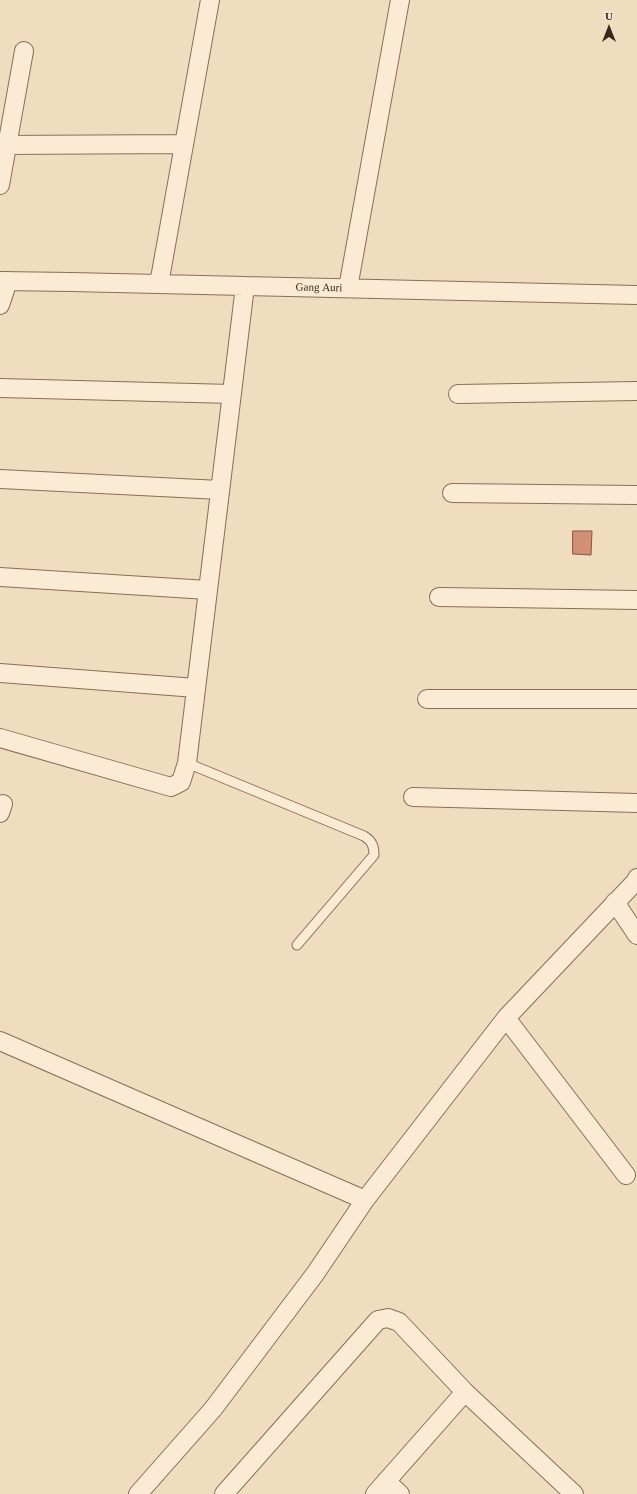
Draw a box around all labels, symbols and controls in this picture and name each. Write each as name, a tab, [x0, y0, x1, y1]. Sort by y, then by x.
north arrow	[589, 8, 629, 48]
text: U	[605, 10, 613, 22]
street label: Gang Auri	[296, 281, 342, 295]

